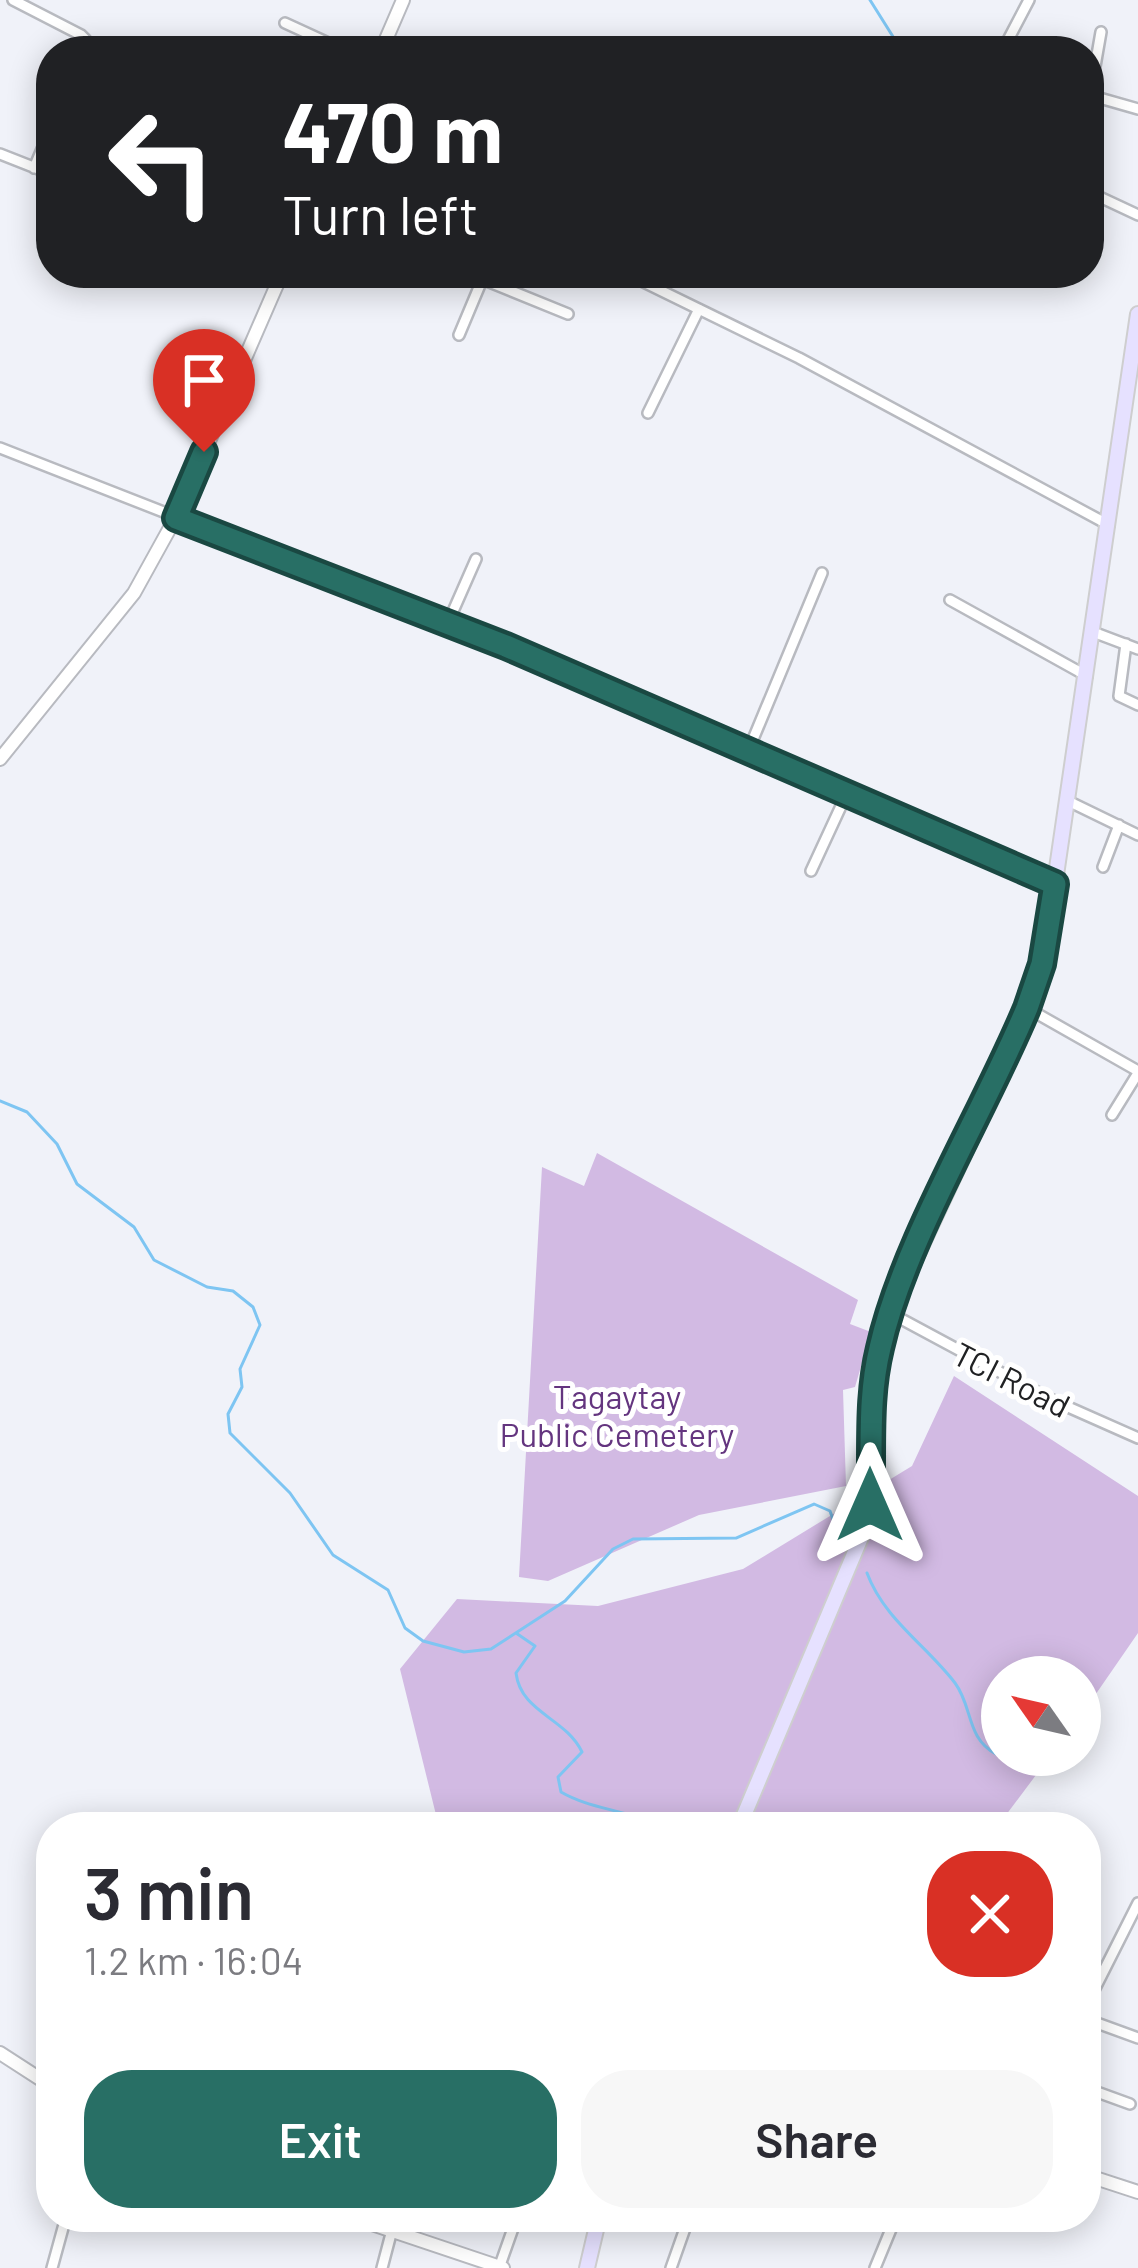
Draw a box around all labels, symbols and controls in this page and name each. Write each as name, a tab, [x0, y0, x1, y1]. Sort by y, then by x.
text: 470 m	[282, 79, 503, 180]
icon: left	[84, 84, 240, 240]
text: Turn left	[282, 181, 479, 246]
pin	[153, 329, 255, 452]
icon: arrive	[171, 347, 237, 413]
street label: TCI Road	[947, 1333, 1077, 1425]
park label: Tagaytay Public Cemetery	[500, 1376, 734, 1454]
position arrow	[807, 1442, 933, 1568]
north arrow	[981, 1656, 1101, 1776]
map controls	[981, 1656, 1101, 1776]
text: 3 min	[84, 1848, 254, 1934]
button: close	[927, 1851, 1053, 1977]
text: 1.2 km · 16:04	[84, 1936, 303, 1983]
button: Exit	[84, 2070, 557, 2208]
button: Share	[581, 2070, 1053, 2208]

